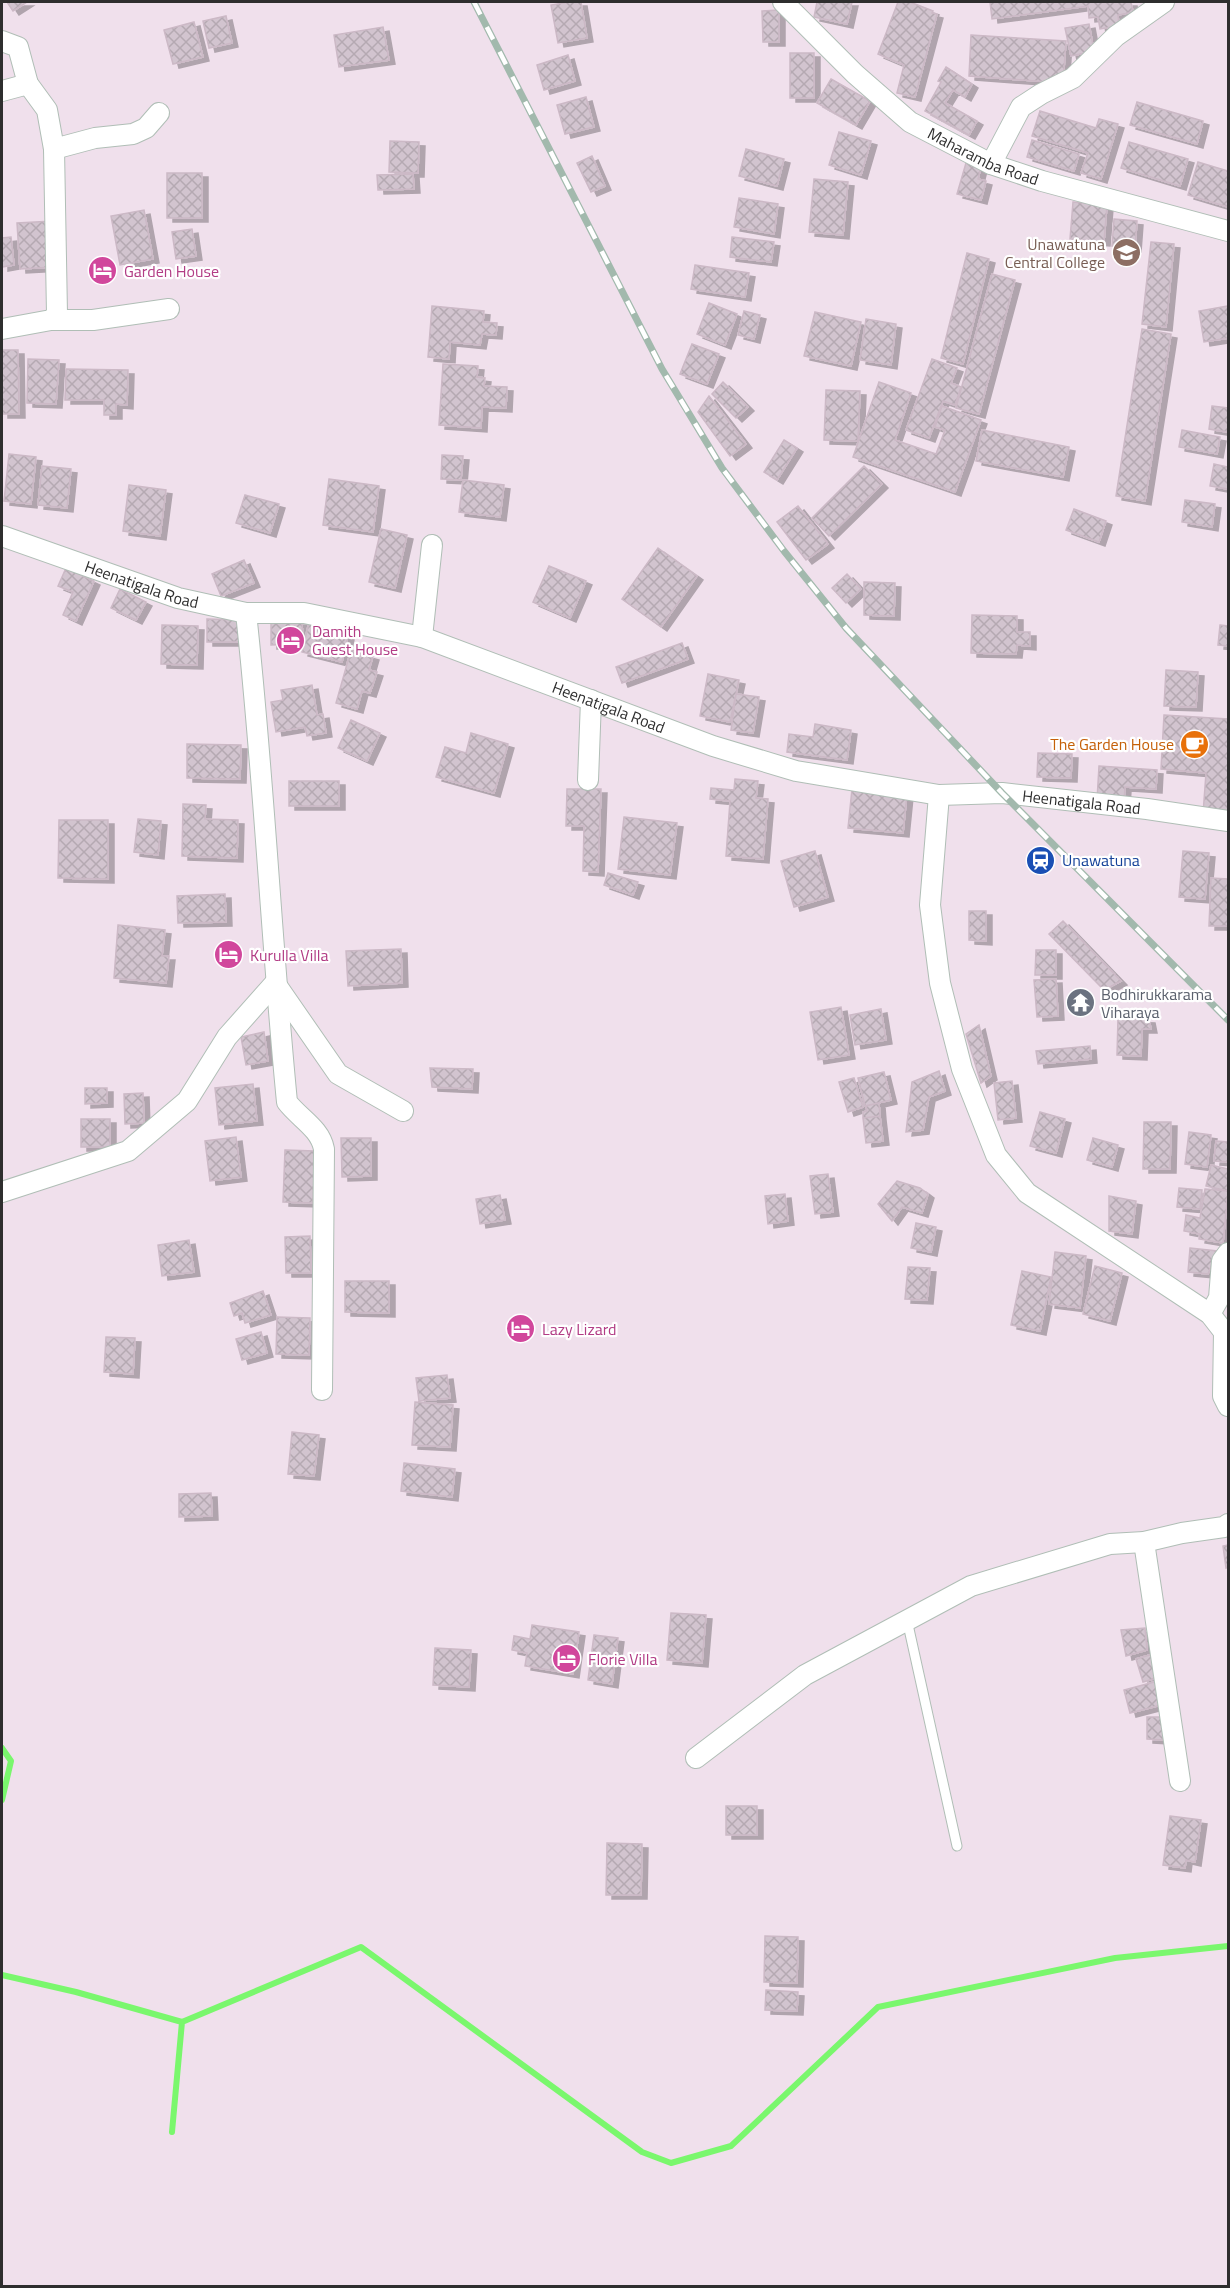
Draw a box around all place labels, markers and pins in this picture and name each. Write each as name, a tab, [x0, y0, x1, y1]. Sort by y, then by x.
place label: Unawatuna Central College	[1005, 232, 1105, 274]
school or university icon: Unawatuna Central College	[1110, 237, 1142, 269]
hotel icon: Garden House	[87, 255, 119, 287]
place label: Garden House	[124, 259, 219, 283]
place label: Damith Guest House	[312, 619, 398, 661]
hotel icon: Damith Guest House	[275, 624, 307, 656]
cafe icon: The Garden House	[1179, 728, 1211, 760]
place label: The Garden House	[1050, 732, 1174, 756]
station icon: Unawatuna	[1025, 844, 1057, 876]
place label: Unawatuna	[1062, 848, 1140, 872]
hotel icon: Kurulla Villa	[213, 939, 245, 971]
place label: Kurulla Villa	[250, 943, 329, 967]
place label: Bodhirukkarama Viharaya	[1101, 982, 1212, 1024]
temple icon: Bodhirukkarama Viharaya	[1064, 987, 1096, 1019]
hotel icon: Lazy Lizard	[505, 1313, 537, 1345]
place label: Lazy Lizard	[542, 1317, 616, 1341]
hotel icon: Florie Villa	[551, 1643, 583, 1675]
place label: Florie Villa	[588, 1647, 657, 1671]

